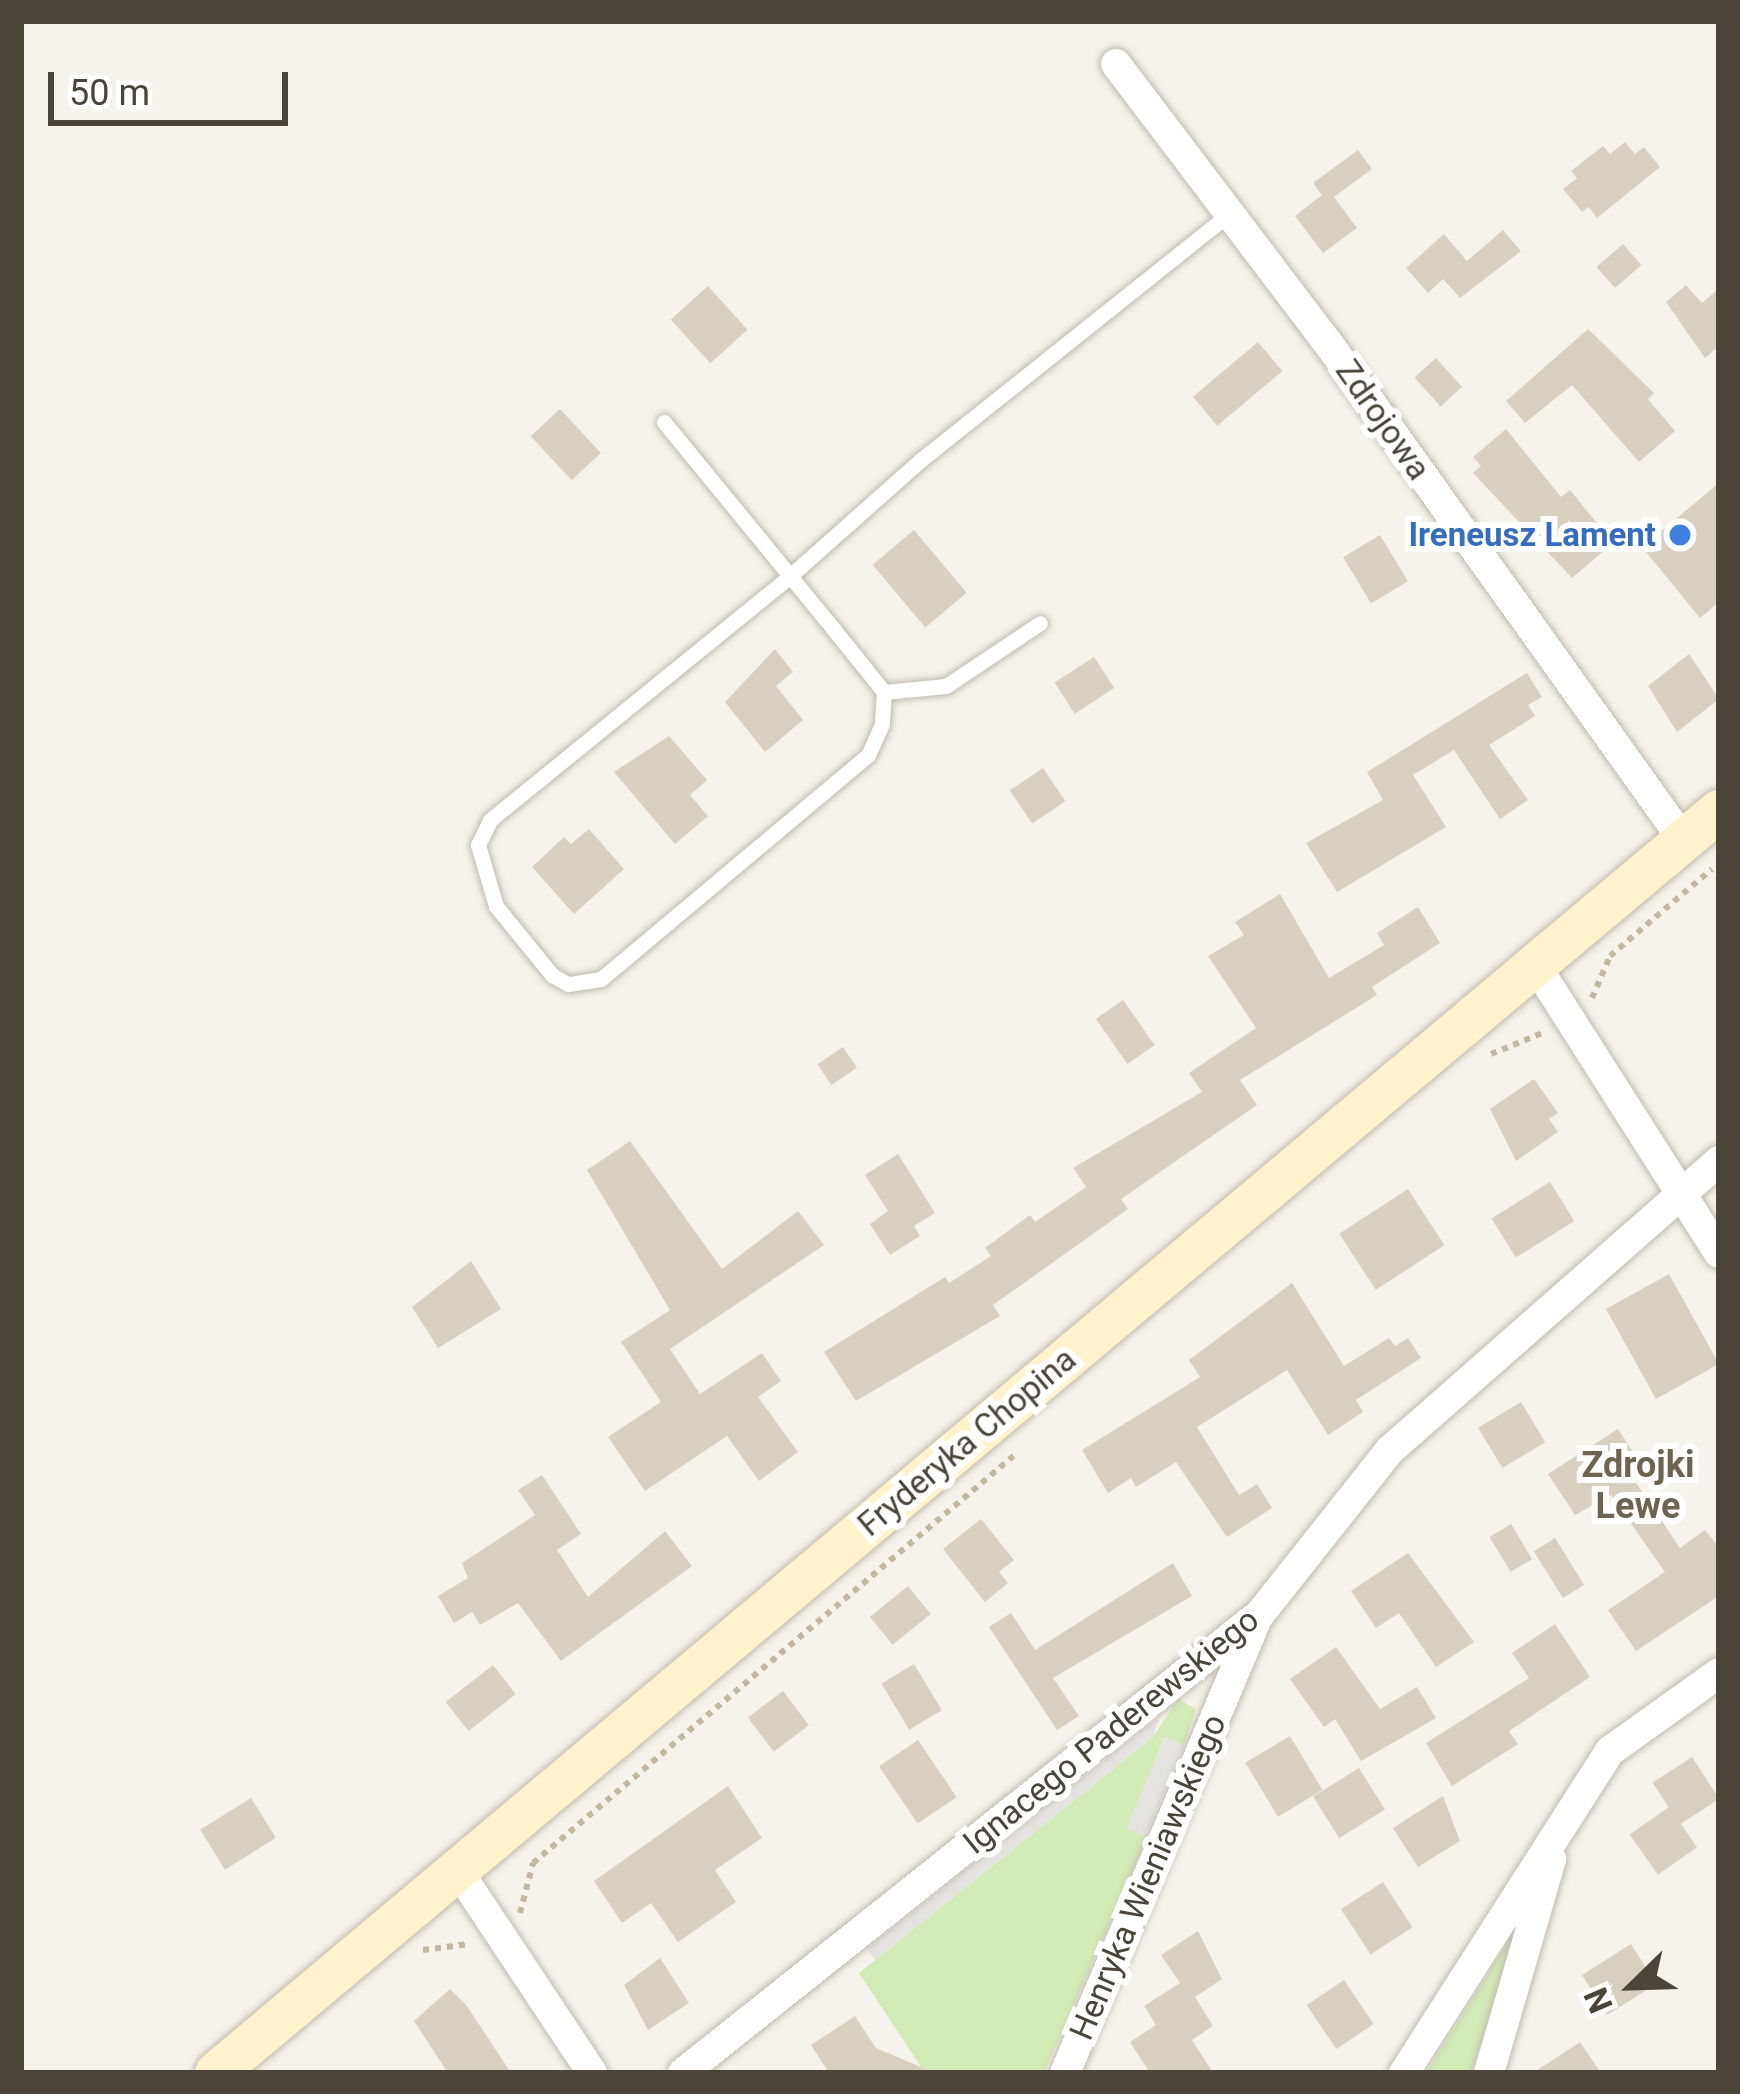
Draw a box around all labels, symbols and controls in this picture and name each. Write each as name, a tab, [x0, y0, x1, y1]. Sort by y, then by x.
scale bar	[54, 48, 294, 122]
text: 50 m	[69, 72, 150, 114]
street label: Zdrojowa	[1327, 352, 1439, 488]
place label: Ireneusz Lament	[1408, 515, 1656, 555]
marker: Ireneusz Lament	[1667, 522, 1693, 548]
street label: Fryderyka Chopina	[850, 1339, 1084, 1545]
district label: Zdrojki Lewe	[1582, 1443, 1694, 1528]
street label: Ignacego Paderewskiego	[955, 1600, 1267, 1862]
street label: Henryka Wieniawskiego	[1061, 1708, 1235, 2046]
north arrow	[1572, 1926, 1692, 2046]
text: N	[1576, 1982, 1621, 2019]

